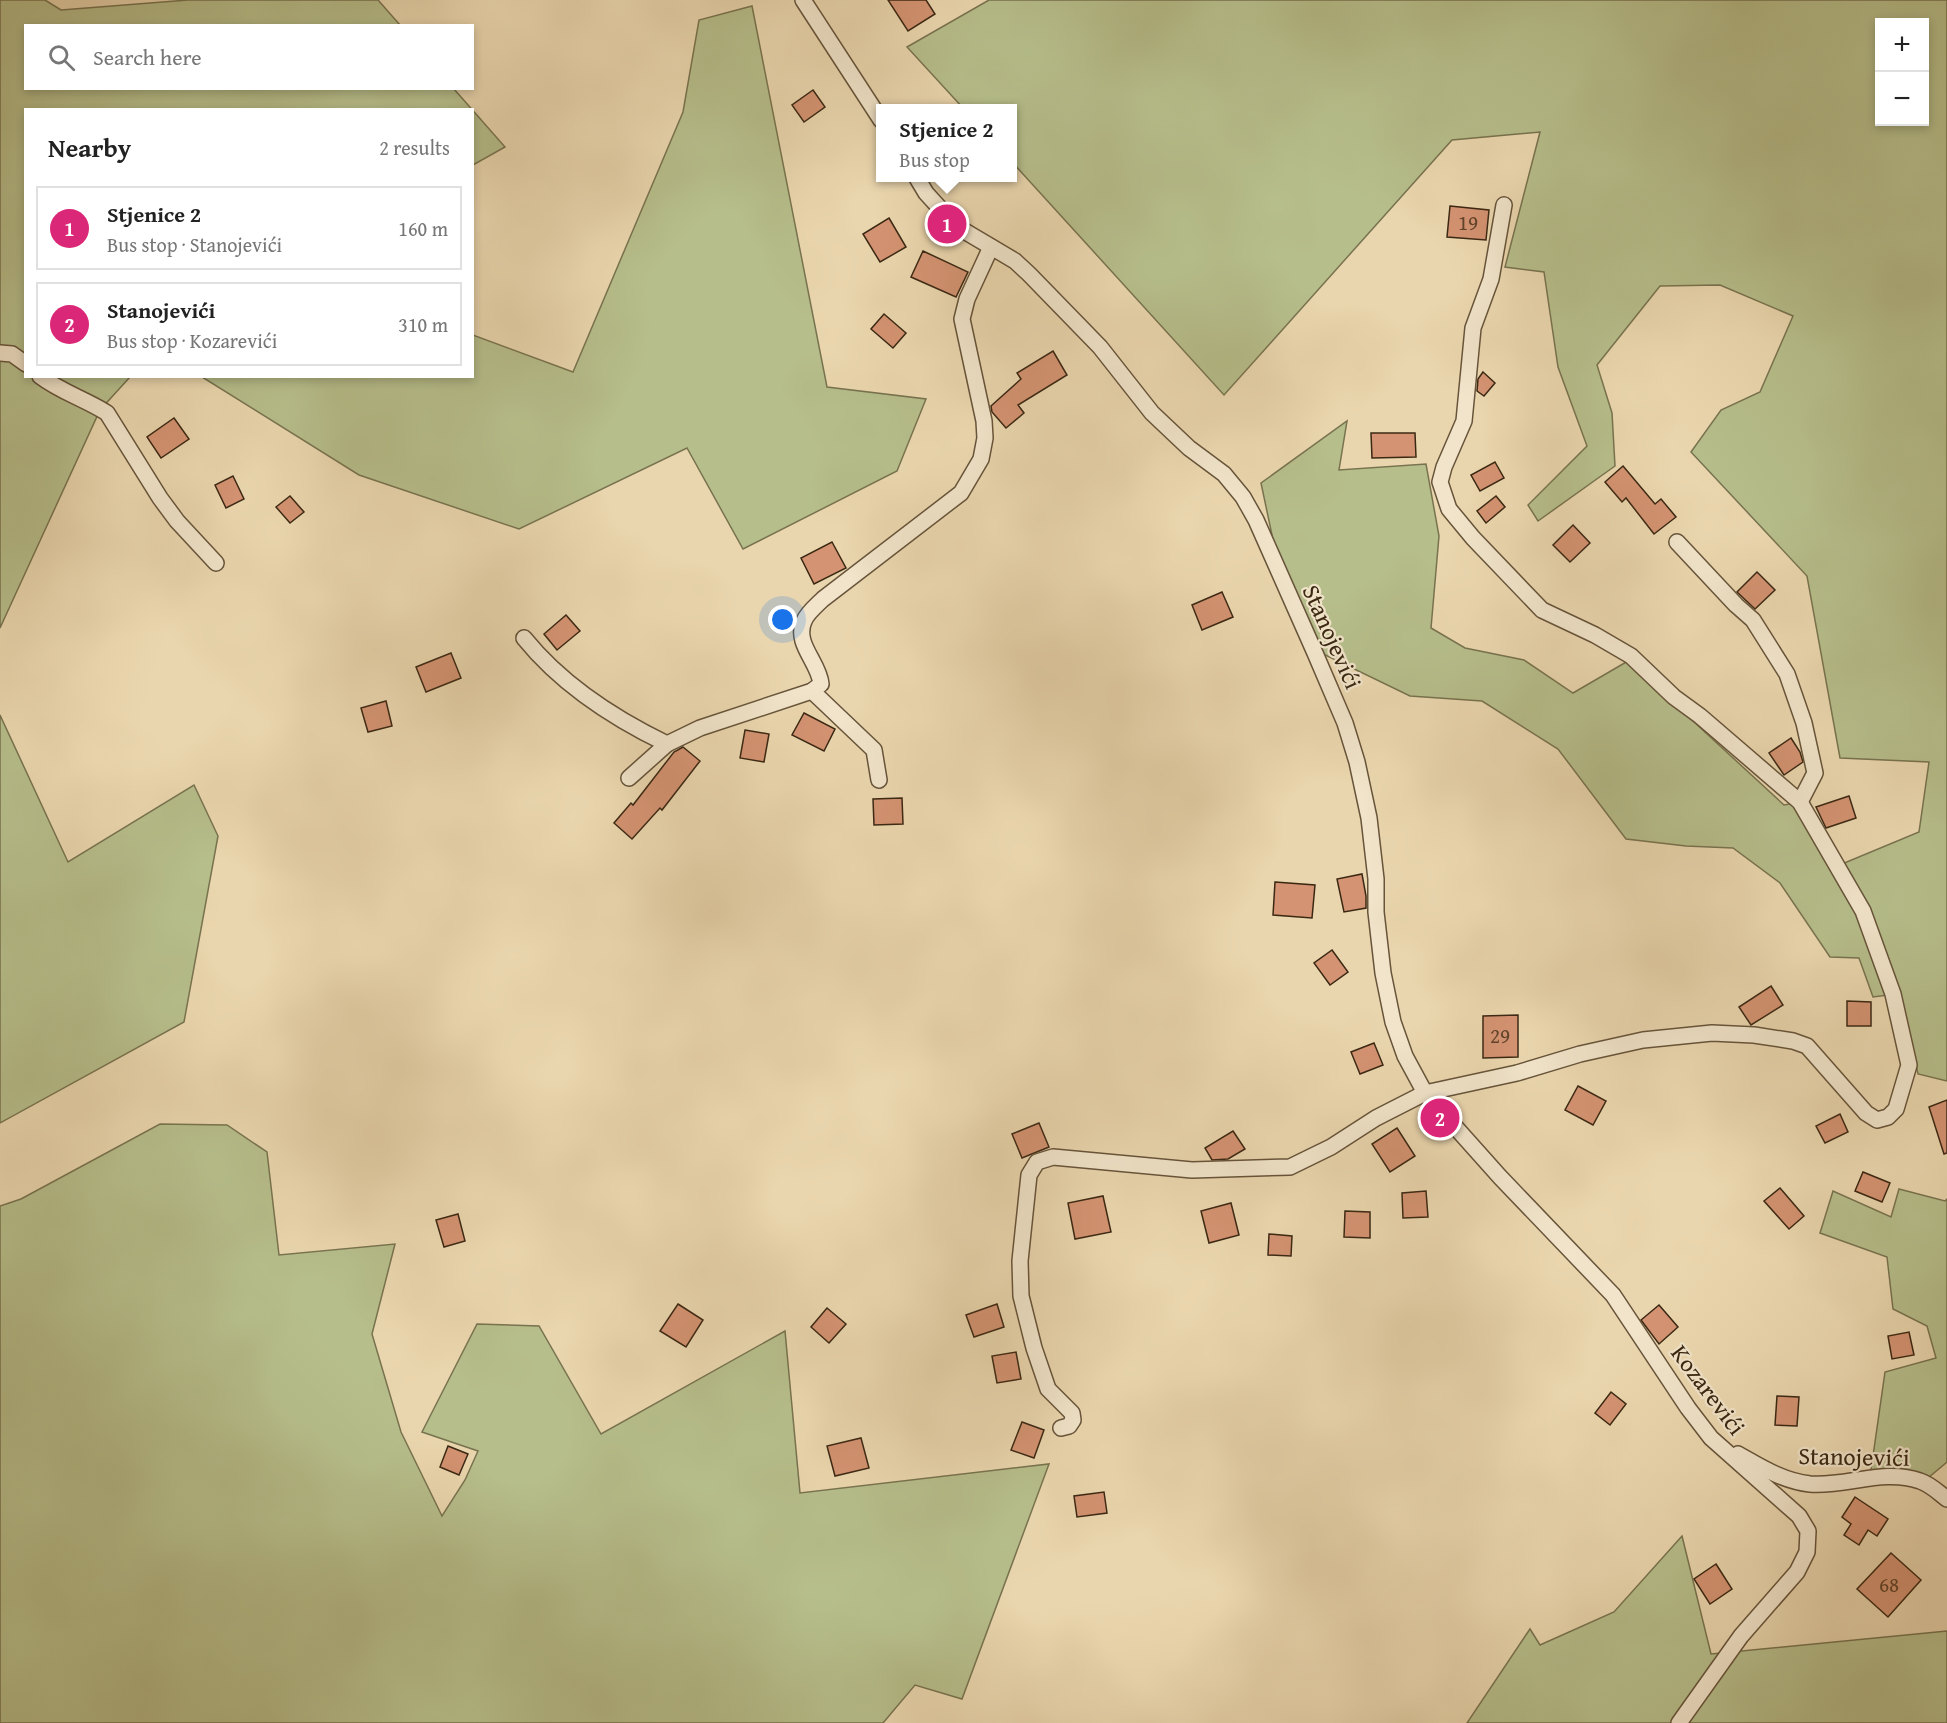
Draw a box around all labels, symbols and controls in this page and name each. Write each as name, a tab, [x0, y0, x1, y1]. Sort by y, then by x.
map controls	[1875, 18, 1929, 126]
button: +	[1875, 18, 1929, 72]
search box	[24, 24, 474, 90]
icon: search	[45, 41, 78, 74]
text: Search here	[93, 41, 202, 73]
button: −	[1875, 72, 1929, 126]
popup	[876, 104, 1017, 182]
text: Stjenice 2	[899, 113, 994, 145]
text: Nearby	[48, 128, 131, 167]
text: 2 results	[379, 133, 450, 162]
text: Bus stop	[899, 145, 970, 174]
text: Stjenice 2	[107, 198, 201, 230]
pin: 1	[928, 202, 966, 246]
house number: 19	[1458, 207, 1478, 238]
text: 1	[64, 214, 75, 243]
text: 160 m	[398, 214, 448, 243]
text: Bus stop · Stanojevići	[107, 230, 282, 259]
text: Stanojevići	[107, 294, 215, 326]
text: 2	[64, 310, 75, 339]
text: 310 m	[398, 310, 448, 339]
text: Bus stop · Kozarevići	[107, 326, 277, 355]
street label: Stanojevići	[1294, 579, 1371, 695]
your location	[768, 605, 797, 634]
house number: 29	[1490, 1020, 1510, 1051]
pin: 2	[1420, 1096, 1460, 1140]
street label: Kozarevići	[1663, 1337, 1754, 1442]
street label: Stanojevići	[1798, 1438, 1910, 1475]
house number: 68	[1879, 1569, 1899, 1600]

